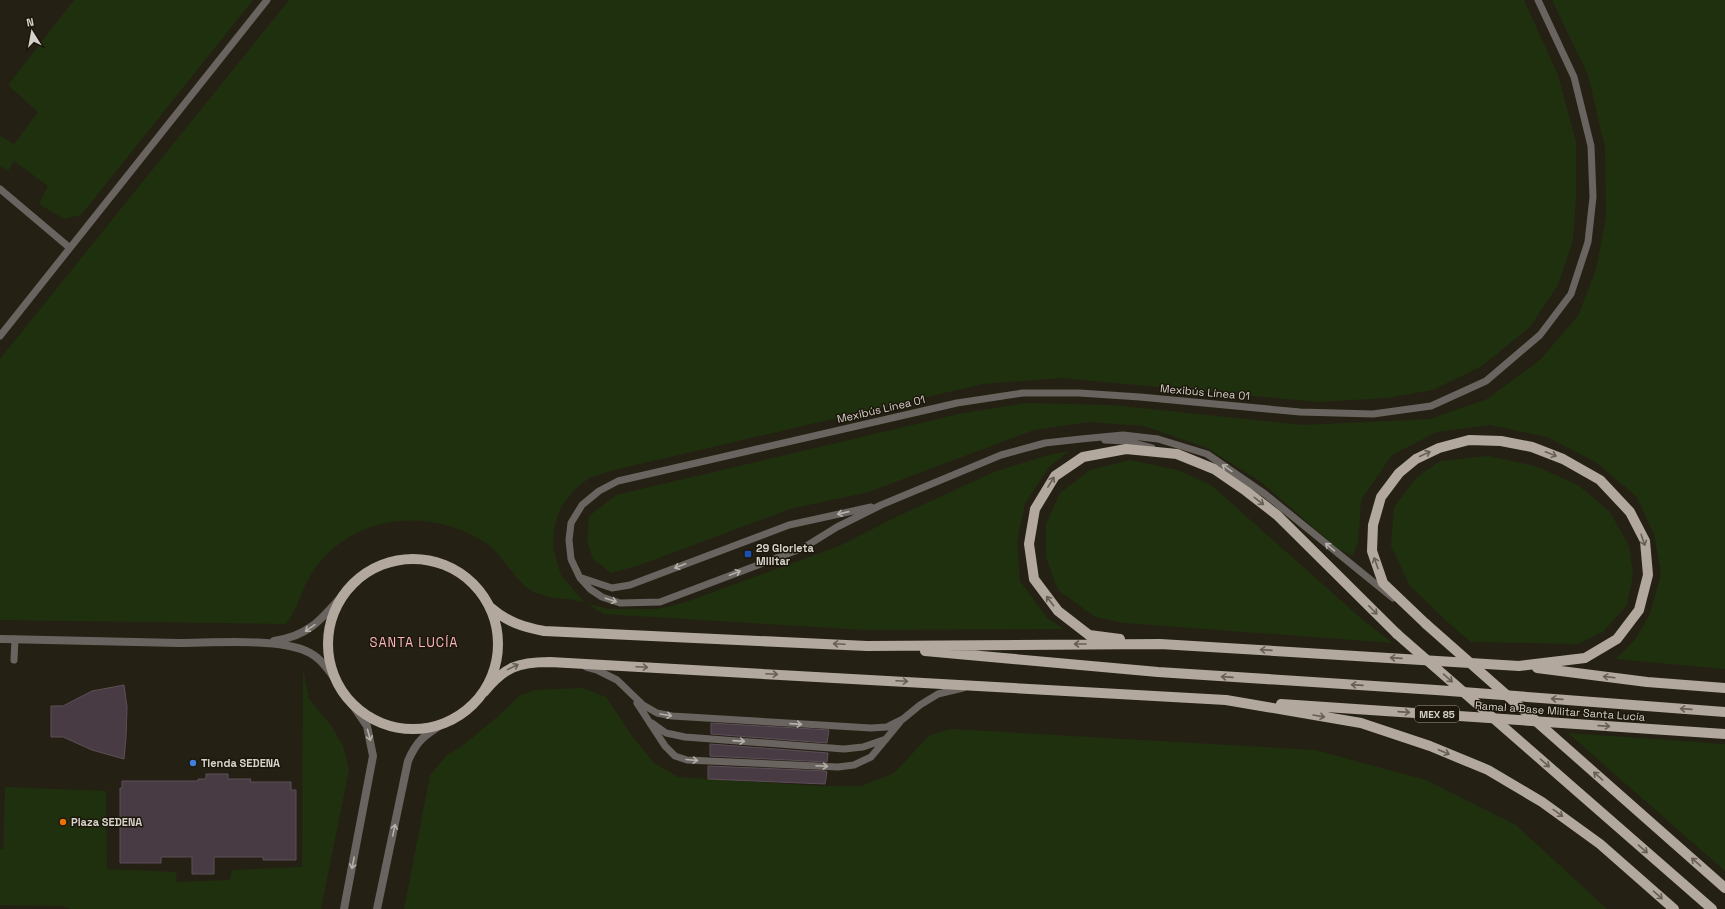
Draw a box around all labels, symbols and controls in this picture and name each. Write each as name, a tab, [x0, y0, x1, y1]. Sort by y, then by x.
north arrow	[12, 12, 52, 52]
text: N	[25, 15, 35, 30]
street label: Mexibús Línea 01	[1160, 381, 1250, 403]
street label: Mexibús Línea 01	[836, 392, 926, 426]
one-way arrow	[1419, 450, 1431, 457]
one-way arrow	[1544, 451, 1556, 459]
one-way arrow	[1222, 464, 1233, 472]
one-way arrow	[1048, 476, 1056, 488]
one-way arrow	[1253, 496, 1264, 505]
one-way arrow	[837, 510, 850, 518]
one-way arrow	[1640, 533, 1647, 546]
place label: 29 Glorieta Militar	[756, 541, 814, 568]
one-way arrow	[1324, 543, 1335, 552]
marker: 29 Glorieta Militar	[743, 549, 753, 559]
one-way arrow	[1372, 556, 1379, 569]
one-way arrow	[674, 563, 686, 571]
one-way arrow	[729, 569, 741, 577]
one-way arrow	[1046, 596, 1055, 607]
one-way arrow	[604, 597, 617, 604]
one-way arrow	[1368, 605, 1378, 615]
one-way arrow	[304, 624, 315, 632]
district label: SANTA LUCÍA	[369, 634, 459, 651]
one-way arrow	[1074, 640, 1087, 648]
one-way arrow	[833, 641, 846, 648]
one-way arrow	[1260, 647, 1273, 654]
one-way arrow	[1390, 655, 1403, 662]
one-way arrow	[507, 663, 519, 670]
one-way arrow	[635, 663, 648, 671]
one-way arrow	[765, 671, 778, 678]
one-way arrow	[1221, 673, 1234, 680]
one-way arrow	[1442, 673, 1453, 682]
one-way arrow	[1603, 673, 1616, 681]
one-way arrow	[895, 678, 908, 685]
one-way arrow	[1351, 681, 1364, 688]
one-way arrow	[1550, 695, 1563, 703]
street label: Ramal a Base Militar Santa Lucía	[1474, 698, 1646, 724]
road number: MEX 85	[1415, 706, 1459, 722]
one-way arrow	[1680, 706, 1693, 713]
one-way arrow	[1397, 709, 1410, 716]
one-way arrow	[659, 711, 672, 719]
one-way arrow	[1312, 712, 1325, 720]
one-way arrow	[789, 720, 802, 727]
one-way arrow	[1597, 723, 1610, 730]
one-way arrow	[366, 728, 374, 741]
one-way arrow	[732, 738, 745, 745]
one-way arrow	[1437, 748, 1449, 756]
place label: Tienda SEDENA	[201, 756, 280, 770]
one-way arrow	[685, 756, 698, 763]
marker: Tienda SEDENA	[188, 758, 198, 768]
one-way arrow	[1540, 759, 1551, 768]
one-way arrow	[815, 762, 828, 770]
one-way arrow	[1594, 772, 1604, 781]
one-way arrow	[1552, 809, 1563, 817]
place label: Plaza SEDENA	[71, 815, 142, 829]
marker: Plaza SEDENA	[58, 817, 68, 827]
one-way arrow	[390, 824, 398, 837]
one-way arrow	[1638, 844, 1648, 853]
one-way arrow	[349, 856, 357, 869]
one-way arrow	[1691, 858, 1701, 867]
one-way arrow	[1653, 891, 1664, 900]

